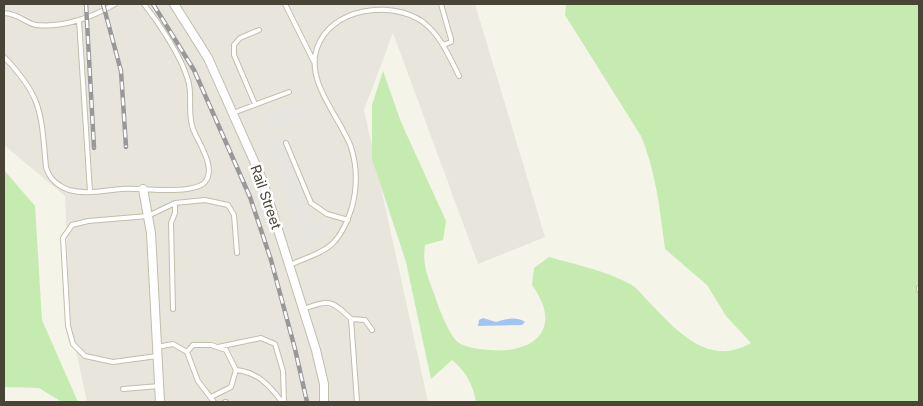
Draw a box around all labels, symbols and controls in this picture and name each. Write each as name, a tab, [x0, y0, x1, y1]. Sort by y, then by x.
street label: Rail Street	[248, 162, 286, 232]

